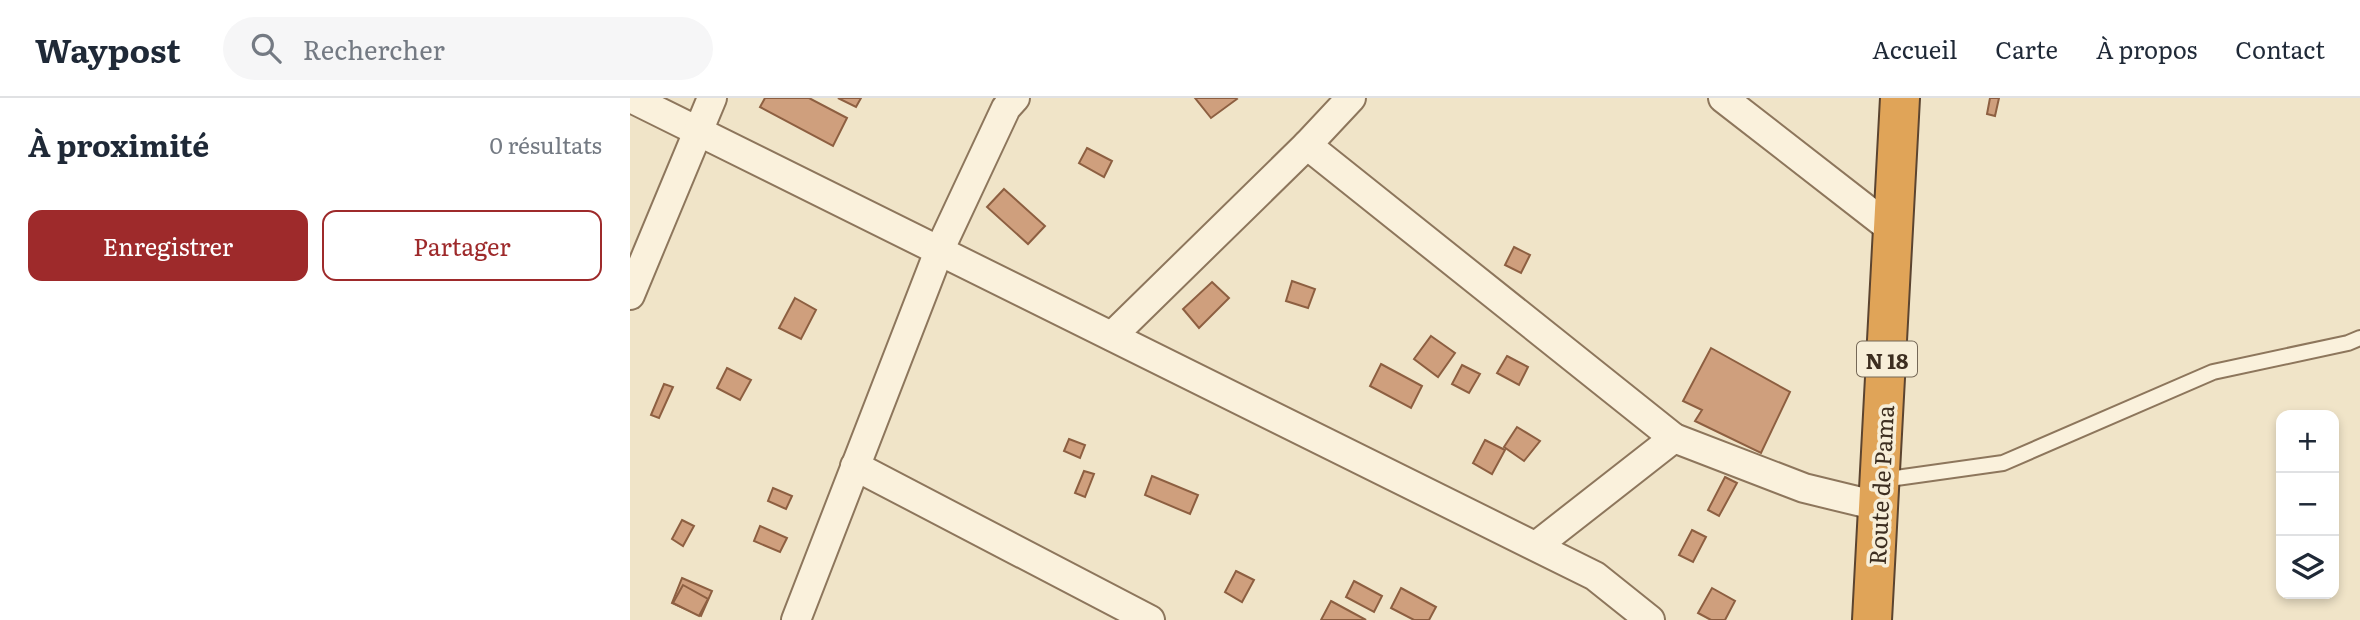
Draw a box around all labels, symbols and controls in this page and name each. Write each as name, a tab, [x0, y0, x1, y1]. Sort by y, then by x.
search box	[223, 17, 713, 80]
text: Waypost	[35, 24, 181, 73]
icon: search	[247, 29, 285, 67]
text: Rechercher	[303, 29, 445, 68]
text: Accueil	[1872, 31, 1957, 66]
text: Carte	[1995, 31, 2058, 66]
text: À propos	[2096, 31, 2197, 66]
text: Contact	[2235, 31, 2325, 66]
text: À proximité	[28, 122, 209, 166]
text: 0 résultats	[490, 127, 602, 161]
button: Enregistrer	[28, 210, 308, 281]
button: Partager	[322, 210, 602, 281]
road number: N 18	[1857, 342, 1917, 376]
street label: Route de Pama	[1859, 404, 1901, 566]
map controls	[2276, 410, 2339, 599]
button: +	[2276, 410, 2339, 473]
button: −	[2276, 473, 2339, 536]
button: layers	[2276, 536, 2339, 599]

